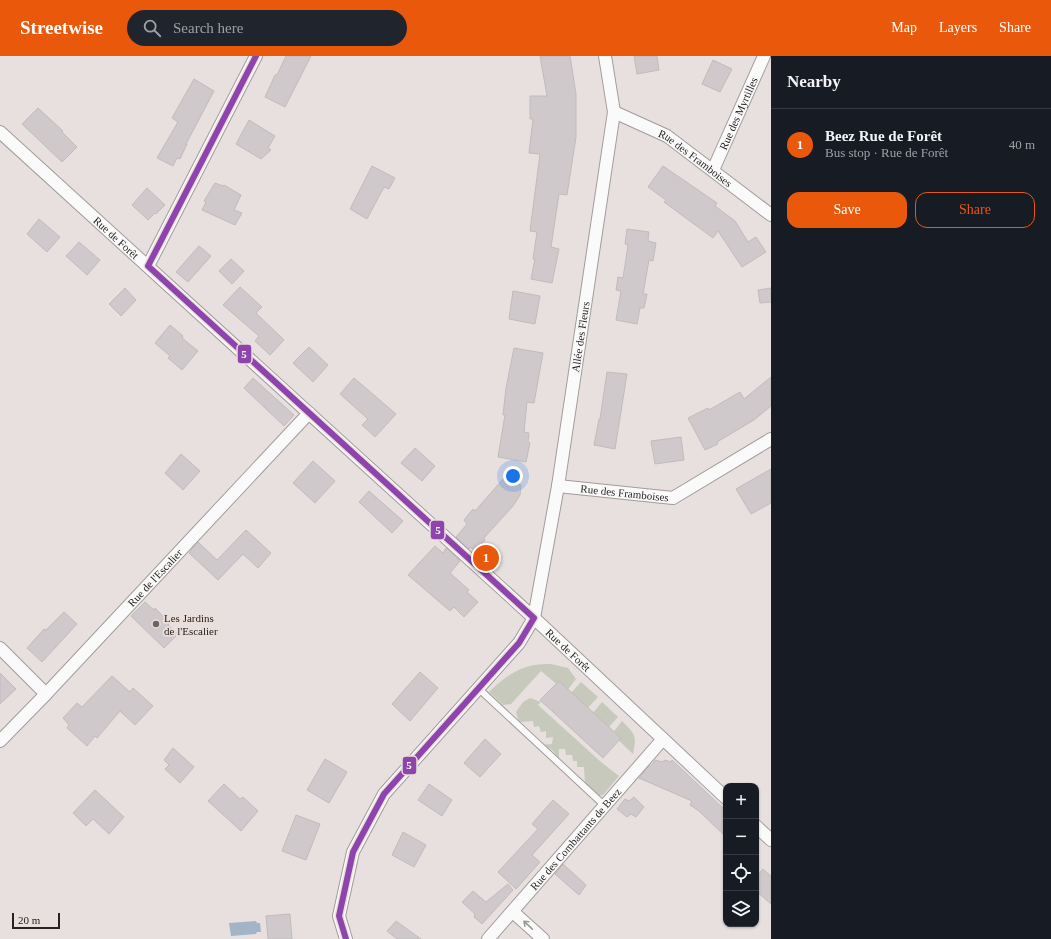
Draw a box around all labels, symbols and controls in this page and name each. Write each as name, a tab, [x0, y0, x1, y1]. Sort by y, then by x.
search box	[127, 10, 407, 46]
text: Streetwise	[20, 17, 103, 38]
icon: search	[141, 17, 163, 39]
text: Search here	[173, 20, 243, 36]
text: Map	[891, 20, 917, 35]
text: Layers	[939, 20, 977, 35]
text: Share	[999, 20, 1031, 35]
text: Nearby	[787, 72, 841, 91]
street label: Rue des Myrtilles	[717, 75, 760, 152]
street label: Rue des Framboises	[657, 127, 734, 189]
text: Beez Rue de Forêt	[825, 128, 942, 144]
text: 1	[797, 137, 803, 152]
text: 40 m	[1009, 137, 1035, 152]
text: Bus stop · Rue de Forêt	[825, 145, 948, 160]
button: Save	[787, 192, 907, 228]
button: Share	[915, 192, 1035, 228]
street label: Rue de Forêt	[91, 214, 141, 261]
street label: Allée des Fleurs	[569, 301, 592, 373]
line badge: 5	[237, 344, 252, 364]
text: 5	[241, 348, 247, 360]
your location	[503, 466, 523, 486]
street label: Rue des Framboises	[580, 482, 669, 504]
line badge: 5	[430, 520, 445, 540]
text: 5	[435, 524, 441, 536]
pin: 1	[473, 543, 499, 573]
street label: Rue de l'Escalier	[125, 546, 185, 609]
place label: Les Jardins de l'Escalier	[164, 612, 218, 637]
marker: Les Jardins de l'Escalier	[151, 619, 161, 629]
street label: Rue de Forêt	[543, 626, 593, 674]
line badge: 5	[402, 756, 417, 775]
text: 5	[406, 759, 412, 771]
map controls	[723, 783, 759, 927]
button: +	[723, 783, 759, 819]
street label: Rue des Combattants de Beez	[528, 785, 623, 892]
button: −	[723, 819, 759, 855]
button: locate	[723, 855, 759, 891]
button: layers	[723, 891, 759, 927]
scale bar	[12, 911, 60, 930]
text: 20 m	[18, 914, 40, 926]
one-way arrow	[523, 920, 533, 930]

